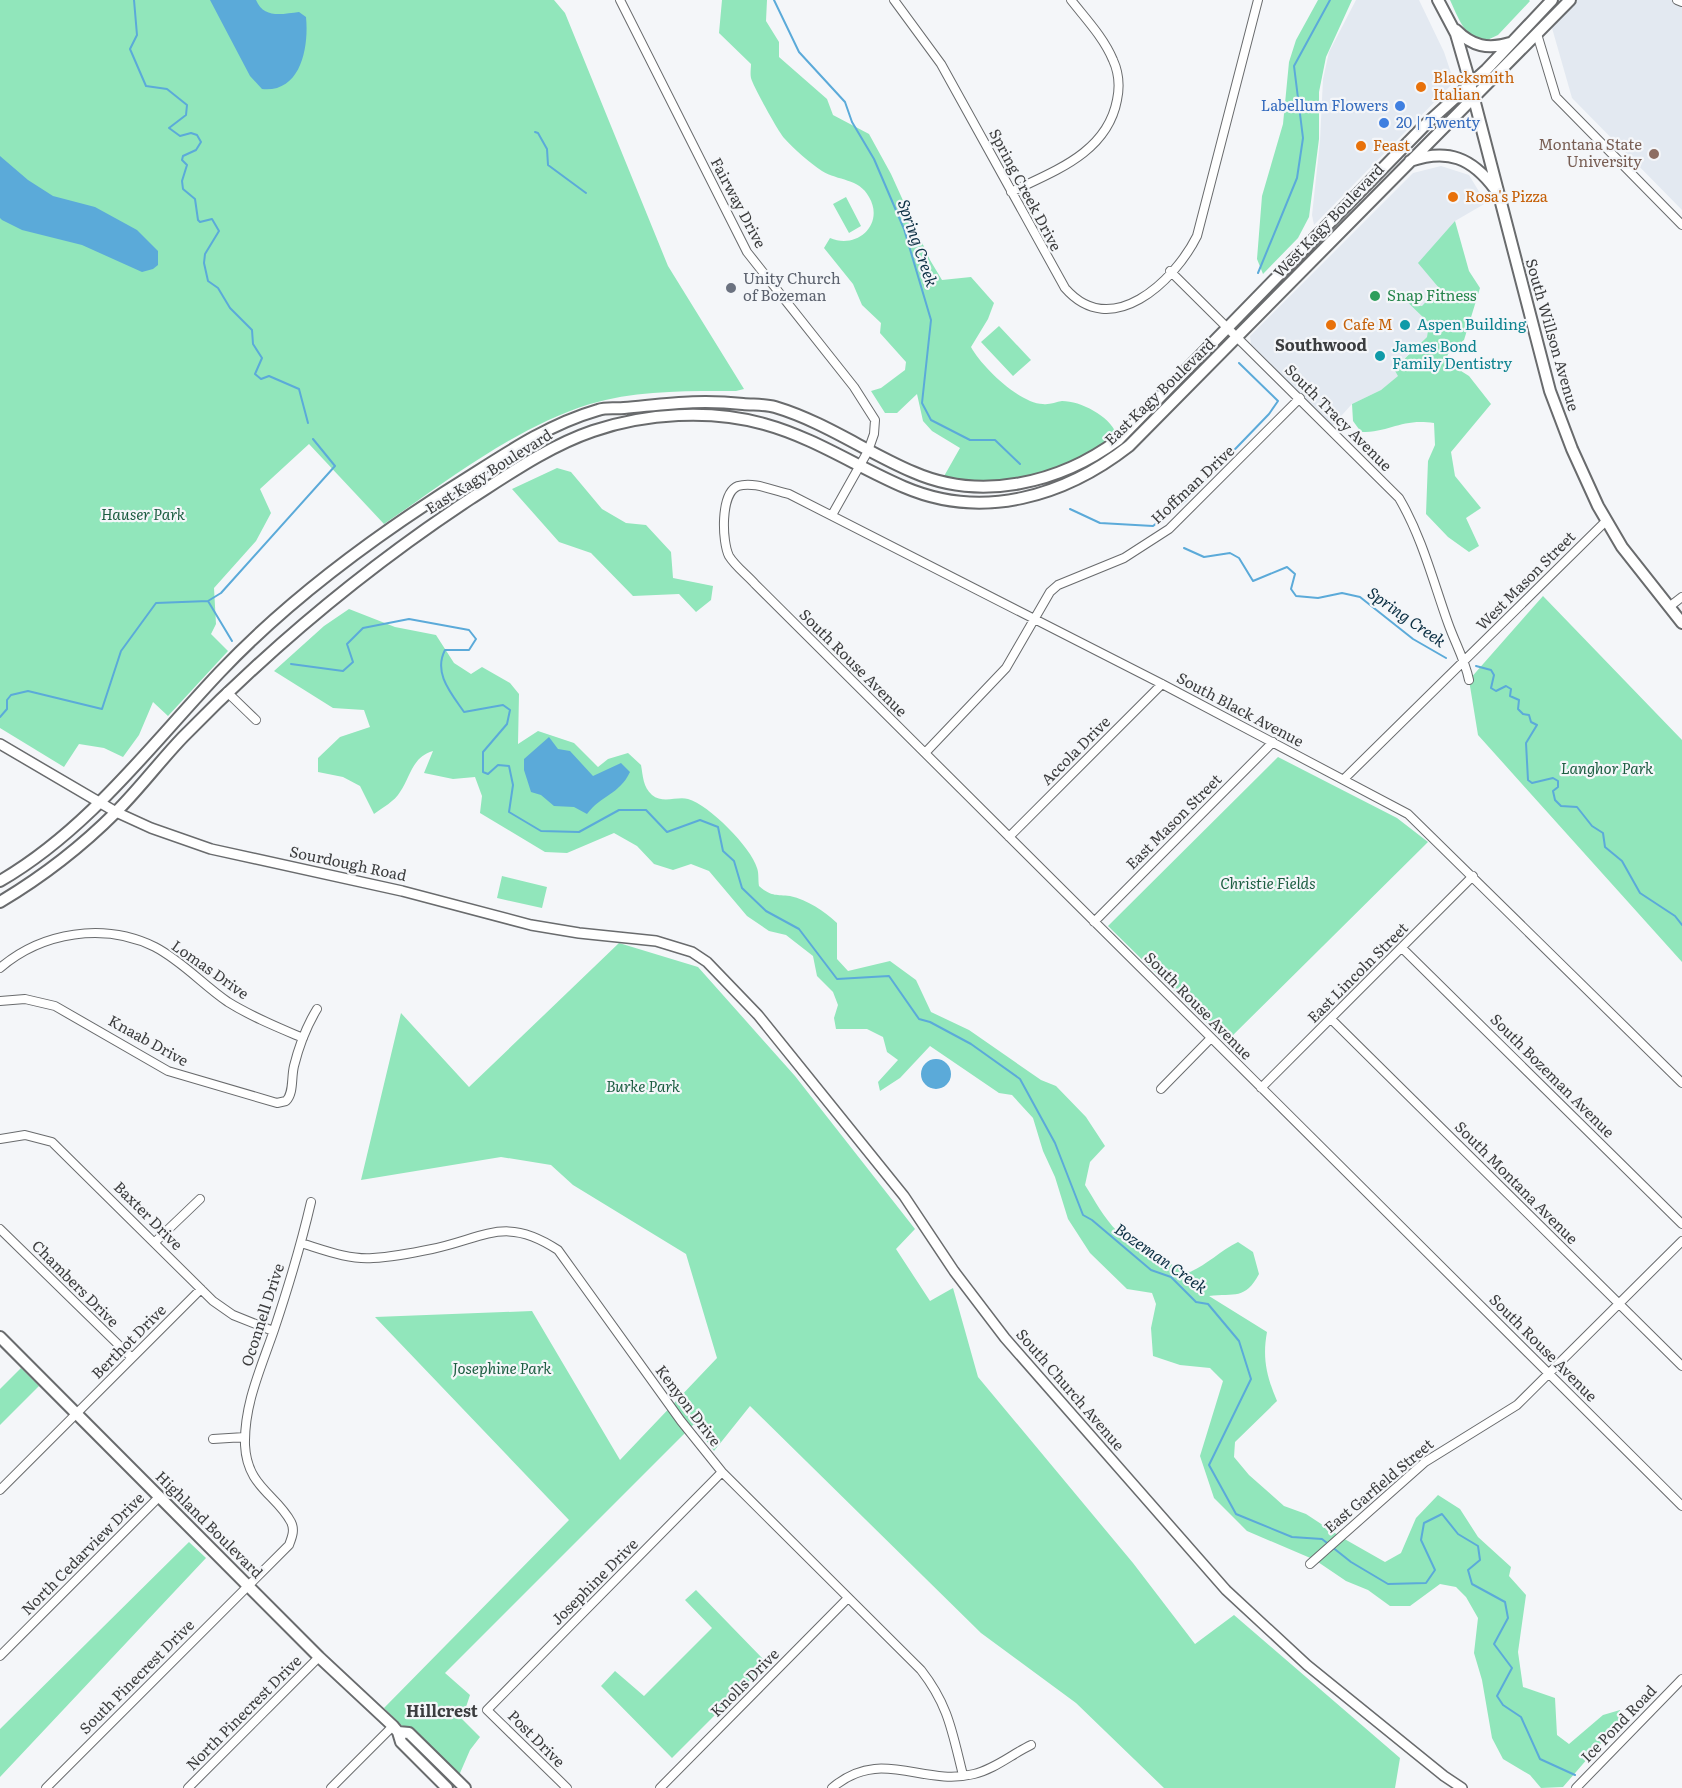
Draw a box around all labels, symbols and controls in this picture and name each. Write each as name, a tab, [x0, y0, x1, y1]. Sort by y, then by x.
place label: Blacksmith Italian	[1433, 65, 1514, 105]
marker: Blacksmith Italian	[1414, 80, 1428, 94]
place label: Labellum Flowers	[1261, 93, 1388, 116]
marker: Labellum Flowers	[1393, 99, 1407, 113]
place label: 20 | Twenty	[1396, 110, 1480, 133]
marker: 20 | Twenty	[1377, 116, 1391, 130]
street label: Spring Creek Drive	[984, 124, 1068, 255]
place label: Montana State University	[1538, 132, 1642, 172]
place label: Feast	[1373, 133, 1410, 156]
marker: Feast	[1354, 139, 1368, 153]
marker: Montana State University	[1647, 147, 1661, 161]
street label: Fairway Drive	[706, 153, 773, 252]
street label: West Kagy Boulevard	[1267, 158, 1389, 282]
place label: Rosa's Pizza	[1465, 184, 1549, 207]
marker: Rosa's Pizza	[1446, 190, 1460, 204]
water label: Spring Creek	[893, 196, 945, 290]
street label: South Willson Avenue	[1521, 256, 1586, 414]
place label: Unity Church of Bozeman	[743, 266, 841, 306]
marker: Unity Church of Bozeman	[724, 281, 738, 295]
place label: Snap Fitness	[1387, 283, 1477, 306]
marker: Snap Fitness	[1368, 289, 1382, 303]
place label: Cafe M	[1343, 312, 1393, 335]
place label: Aspen Building	[1417, 312, 1527, 335]
marker: Cafe M	[1324, 318, 1338, 332]
marker: Aspen Building	[1398, 318, 1412, 332]
street label: East Kagy Boulevard	[1099, 332, 1219, 450]
district label: Southwood	[1275, 332, 1367, 356]
place label: James Bond Family Dentistry	[1392, 334, 1512, 374]
marker: James Bond Family Dentistry	[1373, 349, 1387, 363]
street label: South Tracy Avenue	[1280, 358, 1398, 476]
street label: East Kagy Boulevard	[420, 422, 556, 519]
street label: Hoffman Drive	[1145, 439, 1239, 529]
park label: Hauser Park	[101, 502, 186, 525]
street label: West Mason Street	[1470, 525, 1580, 635]
water label: Spring Creek	[1363, 580, 1452, 652]
street label: South Rouse Avenue	[795, 603, 913, 721]
street label: South Black Avenue	[1173, 665, 1308, 752]
street label: Accola Drive	[1035, 710, 1115, 790]
park label: Langhor Park	[1561, 756, 1654, 779]
street label: East Mason Street	[1120, 768, 1226, 874]
street label: Sourdough Road	[288, 839, 409, 886]
park label: Christie Fields	[1220, 871, 1316, 894]
street label: East Lincoln Street	[1301, 916, 1413, 1028]
street label: Lomas Drive	[167, 934, 254, 1004]
street label: South Rouse Avenue	[1140, 946, 1258, 1064]
street label: Knaab Drive	[104, 1008, 193, 1071]
street label: South Bozeman Avenue	[1486, 1008, 1621, 1142]
park label: Burke Park	[606, 1074, 681, 1097]
street label: South Montana Avenue	[1450, 1115, 1584, 1249]
street label: Baxter Drive	[109, 1175, 189, 1255]
water label: Bozeman Creek	[1110, 1216, 1213, 1298]
street label: Chambers Drive	[27, 1234, 125, 1332]
street label: Oconnell Drive	[234, 1260, 289, 1369]
street label: South Rouse Avenue	[1485, 1288, 1603, 1406]
street label: Berthot Drive	[85, 1298, 171, 1384]
street label: South Church Avenue	[1012, 1323, 1131, 1455]
park label: Josephine Park	[453, 1356, 552, 1379]
street label: Kenyon Drive	[651, 1359, 728, 1451]
street label: East Garfield Street	[1318, 1432, 1438, 1538]
street label: Highland Boulevard	[151, 1465, 269, 1583]
street label: North Cedarview Drive	[15, 1486, 149, 1620]
street label: Josephine Drive	[545, 1532, 643, 1630]
street label: South Pinecrest Drive	[73, 1613, 199, 1739]
street label: Knolls Drive	[704, 1642, 784, 1722]
street label: North Pinecrest Drive	[180, 1649, 306, 1775]
street label: Ice Pond Road	[1575, 1679, 1661, 1767]
district label: Hillcrest	[406, 1698, 478, 1722]
street label: Post Drive	[503, 1704, 571, 1772]

